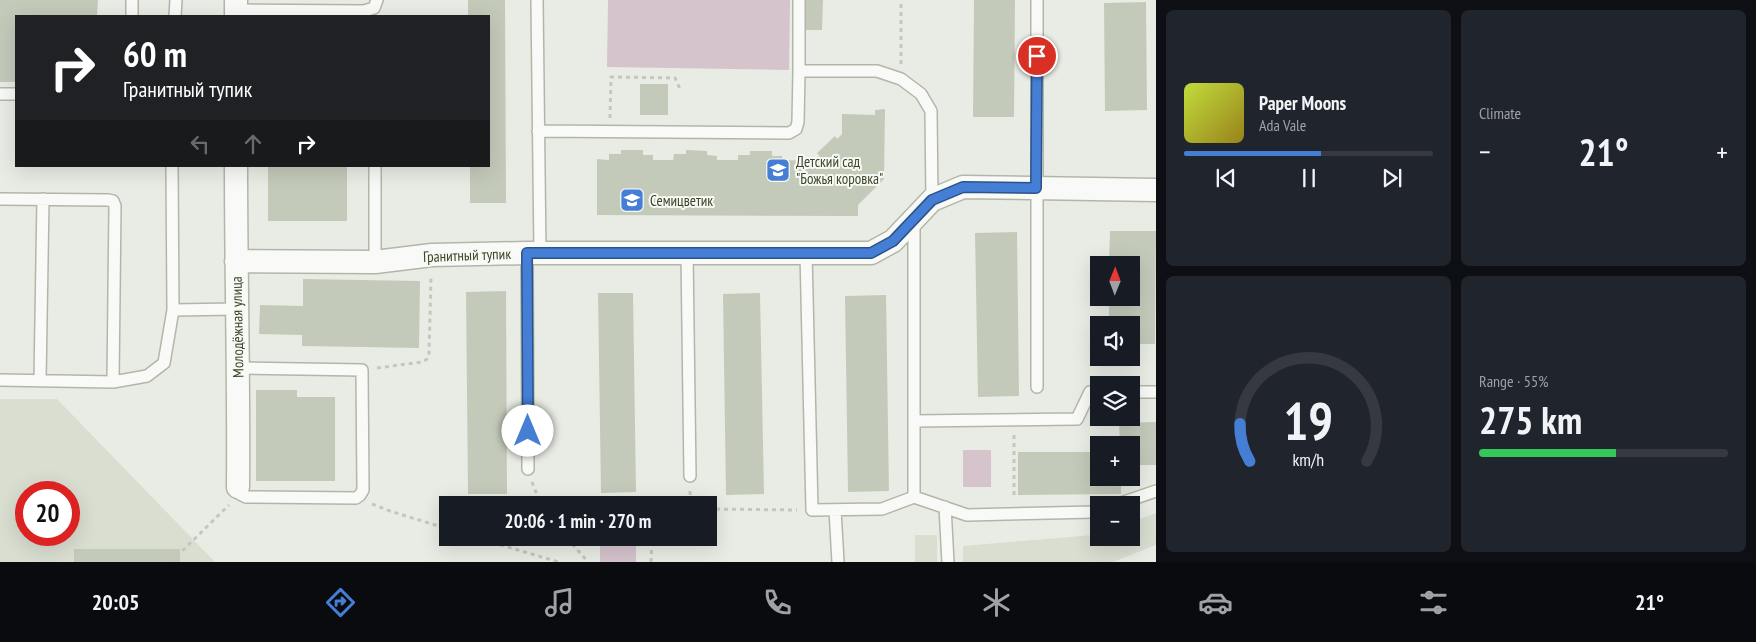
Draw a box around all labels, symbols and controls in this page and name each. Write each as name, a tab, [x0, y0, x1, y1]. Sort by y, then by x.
text: 60 m	[123, 31, 187, 77]
icon: right	[40, 35, 105, 100]
pin	[1016, 35, 1058, 77]
icon: arrive	[1023, 42, 1051, 70]
text: Гранитный тупик	[123, 75, 252, 103]
text: Paper Moons	[1259, 91, 1346, 115]
text: Climate	[1479, 103, 1521, 123]
text: Ada Vale	[1259, 115, 1306, 135]
text: 21°	[1578, 127, 1629, 176]
icon: left	[186, 130, 214, 158]
icon: ahead	[239, 130, 267, 158]
icon: right	[292, 130, 320, 158]
text: −	[1479, 133, 1491, 170]
text: +	[1716, 133, 1728, 170]
place label: Детский сад "Божья коровка"	[796, 152, 883, 188]
school or university icon: Детский сад "Божья коровка"	[765, 157, 791, 183]
icon: previous	[1212, 164, 1240, 192]
icon: pause	[1295, 164, 1323, 192]
icon: next	[1378, 164, 1406, 192]
school or university icon: Семицветик	[619, 187, 645, 213]
place label: Семицветик	[650, 191, 713, 210]
street label: Гранитный тупик	[423, 244, 512, 266]
north arrow	[1090, 256, 1140, 306]
map controls	[1090, 256, 1140, 546]
street label: Молодёжная улица	[227, 276, 247, 378]
button: sound	[1090, 316, 1140, 366]
text: Range · 55%	[1479, 371, 1548, 391]
button: layers	[1090, 376, 1140, 426]
text: 19	[1284, 387, 1333, 454]
text: 275 km	[1479, 395, 1582, 444]
position arrow	[501, 404, 553, 456]
button: +	[1090, 436, 1140, 486]
text: km/h	[1293, 448, 1324, 471]
speed limit sign: 20	[15, 481, 80, 546]
button: −	[1090, 496, 1140, 546]
text: 20:06 · 1 min · 270 m	[505, 509, 651, 533]
icon: directions	[323, 585, 358, 620]
icon: music	[542, 585, 577, 620]
icon: phone	[760, 585, 795, 620]
icon: climate	[979, 585, 1014, 620]
icon: car	[1198, 585, 1233, 620]
icon: filters	[1416, 585, 1451, 620]
text: 20:05	[92, 588, 139, 616]
text: 21°	[1635, 588, 1664, 616]

